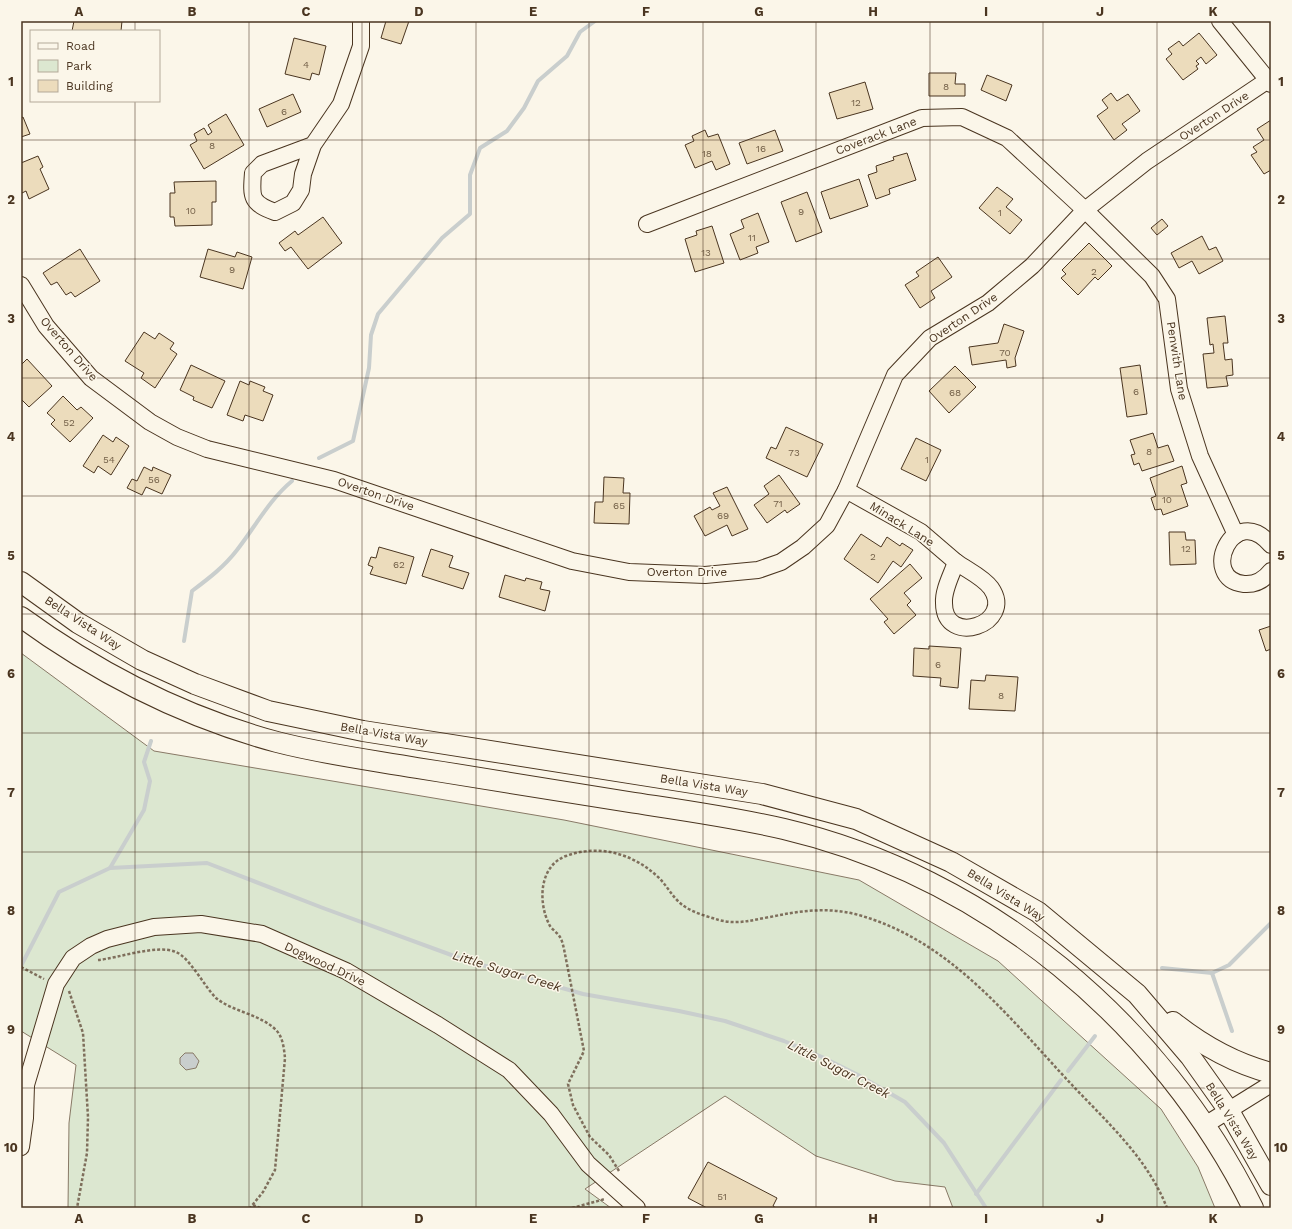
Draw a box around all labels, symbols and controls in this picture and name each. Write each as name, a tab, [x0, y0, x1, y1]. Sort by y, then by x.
text: A	[75, 4, 84, 19]
text: B	[188, 4, 197, 19]
text: C	[302, 4, 311, 19]
text: D	[414, 4, 424, 19]
text: E	[529, 4, 537, 19]
text: F	[642, 4, 650, 19]
text: G	[754, 4, 764, 19]
text: H	[868, 4, 878, 19]
text: I	[984, 4, 988, 19]
text: J	[1096, 4, 1104, 19]
text: K	[1208, 4, 1218, 19]
legend	[30, 30, 160, 102]
text: Road	[66, 39, 95, 53]
text: Park	[66, 59, 92, 73]
house number: 4	[303, 59, 309, 70]
text: 1	[8, 74, 14, 89]
text: 1	[1278, 74, 1284, 89]
text: Building	[66, 79, 113, 93]
house number: 8	[943, 81, 949, 92]
street label: Overton Drive	[1177, 88, 1252, 144]
house number: 12	[851, 97, 861, 108]
house number: 6	[281, 106, 287, 117]
street label: Coverack Lane	[833, 114, 919, 158]
house number: 8	[209, 140, 215, 151]
house number: 16	[756, 143, 766, 154]
house number: 18	[702, 148, 712, 159]
text: 2	[7, 192, 15, 207]
text: 2	[1277, 192, 1285, 207]
house number: 10	[186, 205, 196, 216]
house number: 9	[798, 206, 804, 217]
house number: 1	[998, 207, 1002, 218]
house number: 11	[748, 232, 756, 243]
house number: 13	[701, 247, 711, 258]
house number: 9	[229, 264, 235, 275]
house number: 2	[1091, 266, 1097, 277]
street label: Overton Drive	[926, 290, 1000, 346]
text: 3	[7, 311, 15, 326]
text: 3	[1277, 311, 1285, 326]
street label: Overton Drive	[37, 314, 101, 384]
street label: Penwith Lane	[1164, 321, 1190, 401]
house number: 70	[999, 347, 1011, 358]
house number: 6	[1133, 386, 1139, 397]
house number: 68	[949, 387, 961, 398]
house number: 52	[63, 417, 75, 428]
text: 4	[7, 429, 16, 444]
text: 4	[1277, 429, 1286, 444]
house number: 8	[1146, 446, 1152, 457]
house number: 73	[788, 447, 800, 458]
house number: 54	[103, 454, 115, 465]
house number: 1	[925, 454, 929, 465]
house number: 56	[148, 474, 160, 485]
street label: Overton Drive	[336, 474, 416, 514]
house number: 10	[1162, 494, 1172, 505]
house number: 71	[773, 498, 783, 509]
street label: Minack Lane	[867, 499, 937, 549]
house number: 65	[613, 500, 625, 511]
house number: 69	[717, 510, 729, 521]
house number: 12	[1181, 543, 1191, 554]
text: 5	[7, 548, 15, 563]
text: 5	[1277, 548, 1285, 563]
house number: 2	[870, 551, 876, 562]
house number: 62	[393, 559, 405, 570]
street label: Overton Drive	[647, 565, 727, 579]
street label: Bella Vista Way	[42, 593, 125, 653]
house number: 6	[935, 659, 941, 670]
text: 6	[7, 666, 15, 681]
text: 6	[1277, 666, 1285, 681]
house number: 8	[998, 690, 1004, 701]
street label: Bella Vista Way	[339, 719, 430, 749]
street label: Bella Vista Way	[659, 771, 750, 799]
text: 7	[7, 785, 15, 800]
text: 7	[1277, 785, 1285, 800]
street label: Bella Vista Way	[965, 866, 1048, 925]
text: 8	[7, 903, 15, 918]
text: 8	[1277, 903, 1285, 918]
street label: Dogwood Drive	[282, 939, 368, 989]
water label: Little Sugar Creek	[451, 947, 564, 995]
text: 9	[7, 1022, 15, 1037]
text: 9	[1277, 1022, 1285, 1037]
water label: Little Sugar Creek	[785, 1037, 893, 1102]
street label: Bella Vista Way	[1203, 1080, 1262, 1163]
text: 10	[4, 1140, 18, 1155]
text: 10	[1274, 1140, 1288, 1155]
house number: 51	[717, 1191, 727, 1202]
text: A	[75, 1211, 84, 1226]
text: B	[188, 1211, 197, 1226]
text: C	[302, 1211, 311, 1226]
text: D	[414, 1211, 424, 1226]
text: E	[529, 1211, 537, 1226]
text: F	[642, 1211, 650, 1226]
text: G	[754, 1211, 764, 1226]
text: H	[868, 1211, 878, 1226]
text: I	[984, 1211, 988, 1226]
text: J	[1096, 1211, 1104, 1226]
text: K	[1208, 1211, 1218, 1226]

